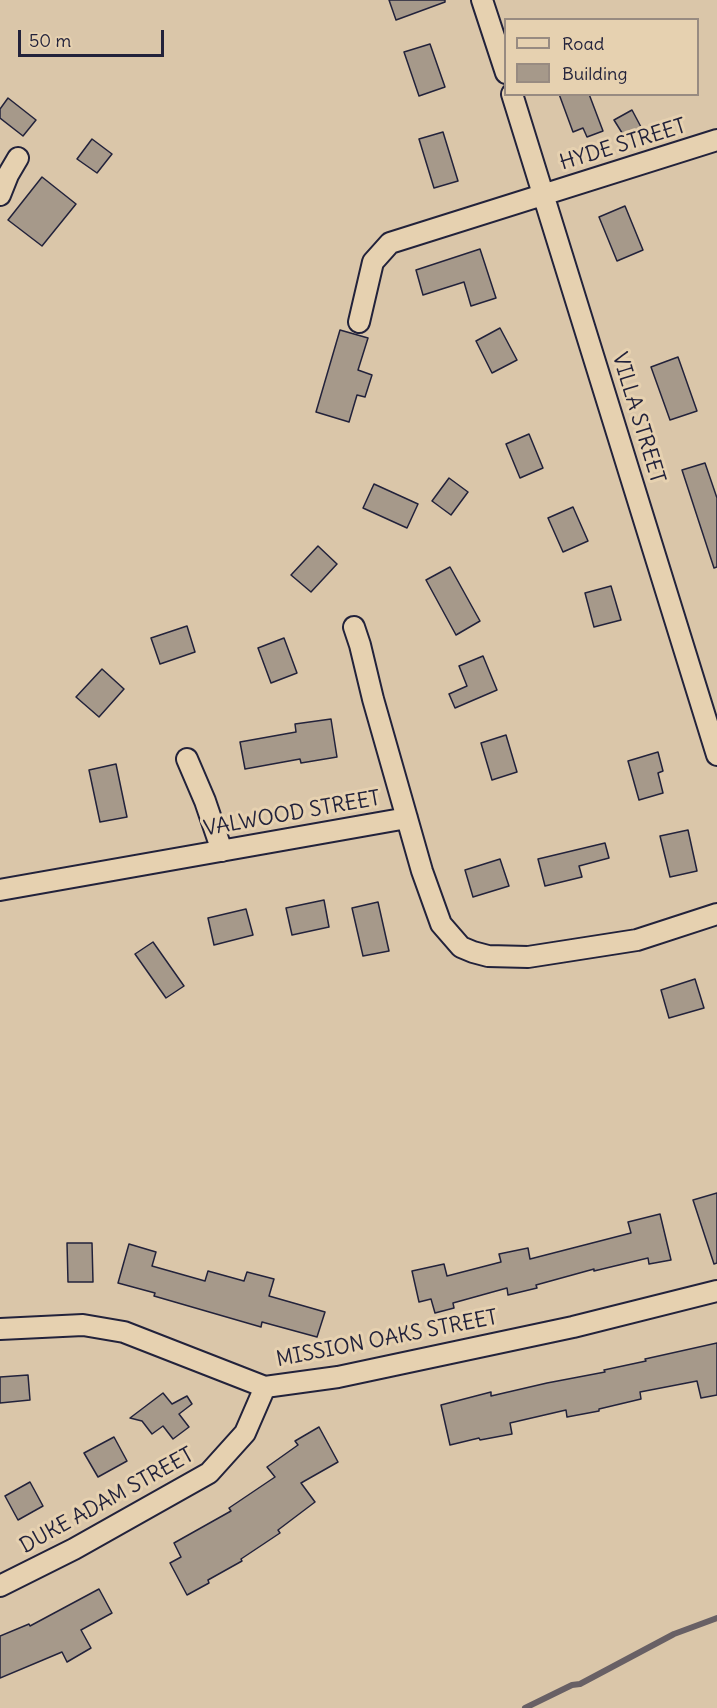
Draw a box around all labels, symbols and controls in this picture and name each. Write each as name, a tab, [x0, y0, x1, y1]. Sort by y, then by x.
scale bar	[21, 18, 166, 56]
legend	[504, 18, 699, 96]
text: 50 m	[29, 29, 71, 52]
text: Road	[562, 32, 604, 55]
text: Building	[562, 62, 627, 85]
street label: HYDE STREET	[557, 114, 689, 176]
street label: VILLA STREET	[606, 350, 670, 486]
street label: VALWOOD STREET	[202, 786, 382, 842]
street label: MISSION OAKS STREET	[274, 1305, 500, 1373]
street label: DUKE ADAM STREET	[16, 1443, 198, 1559]

